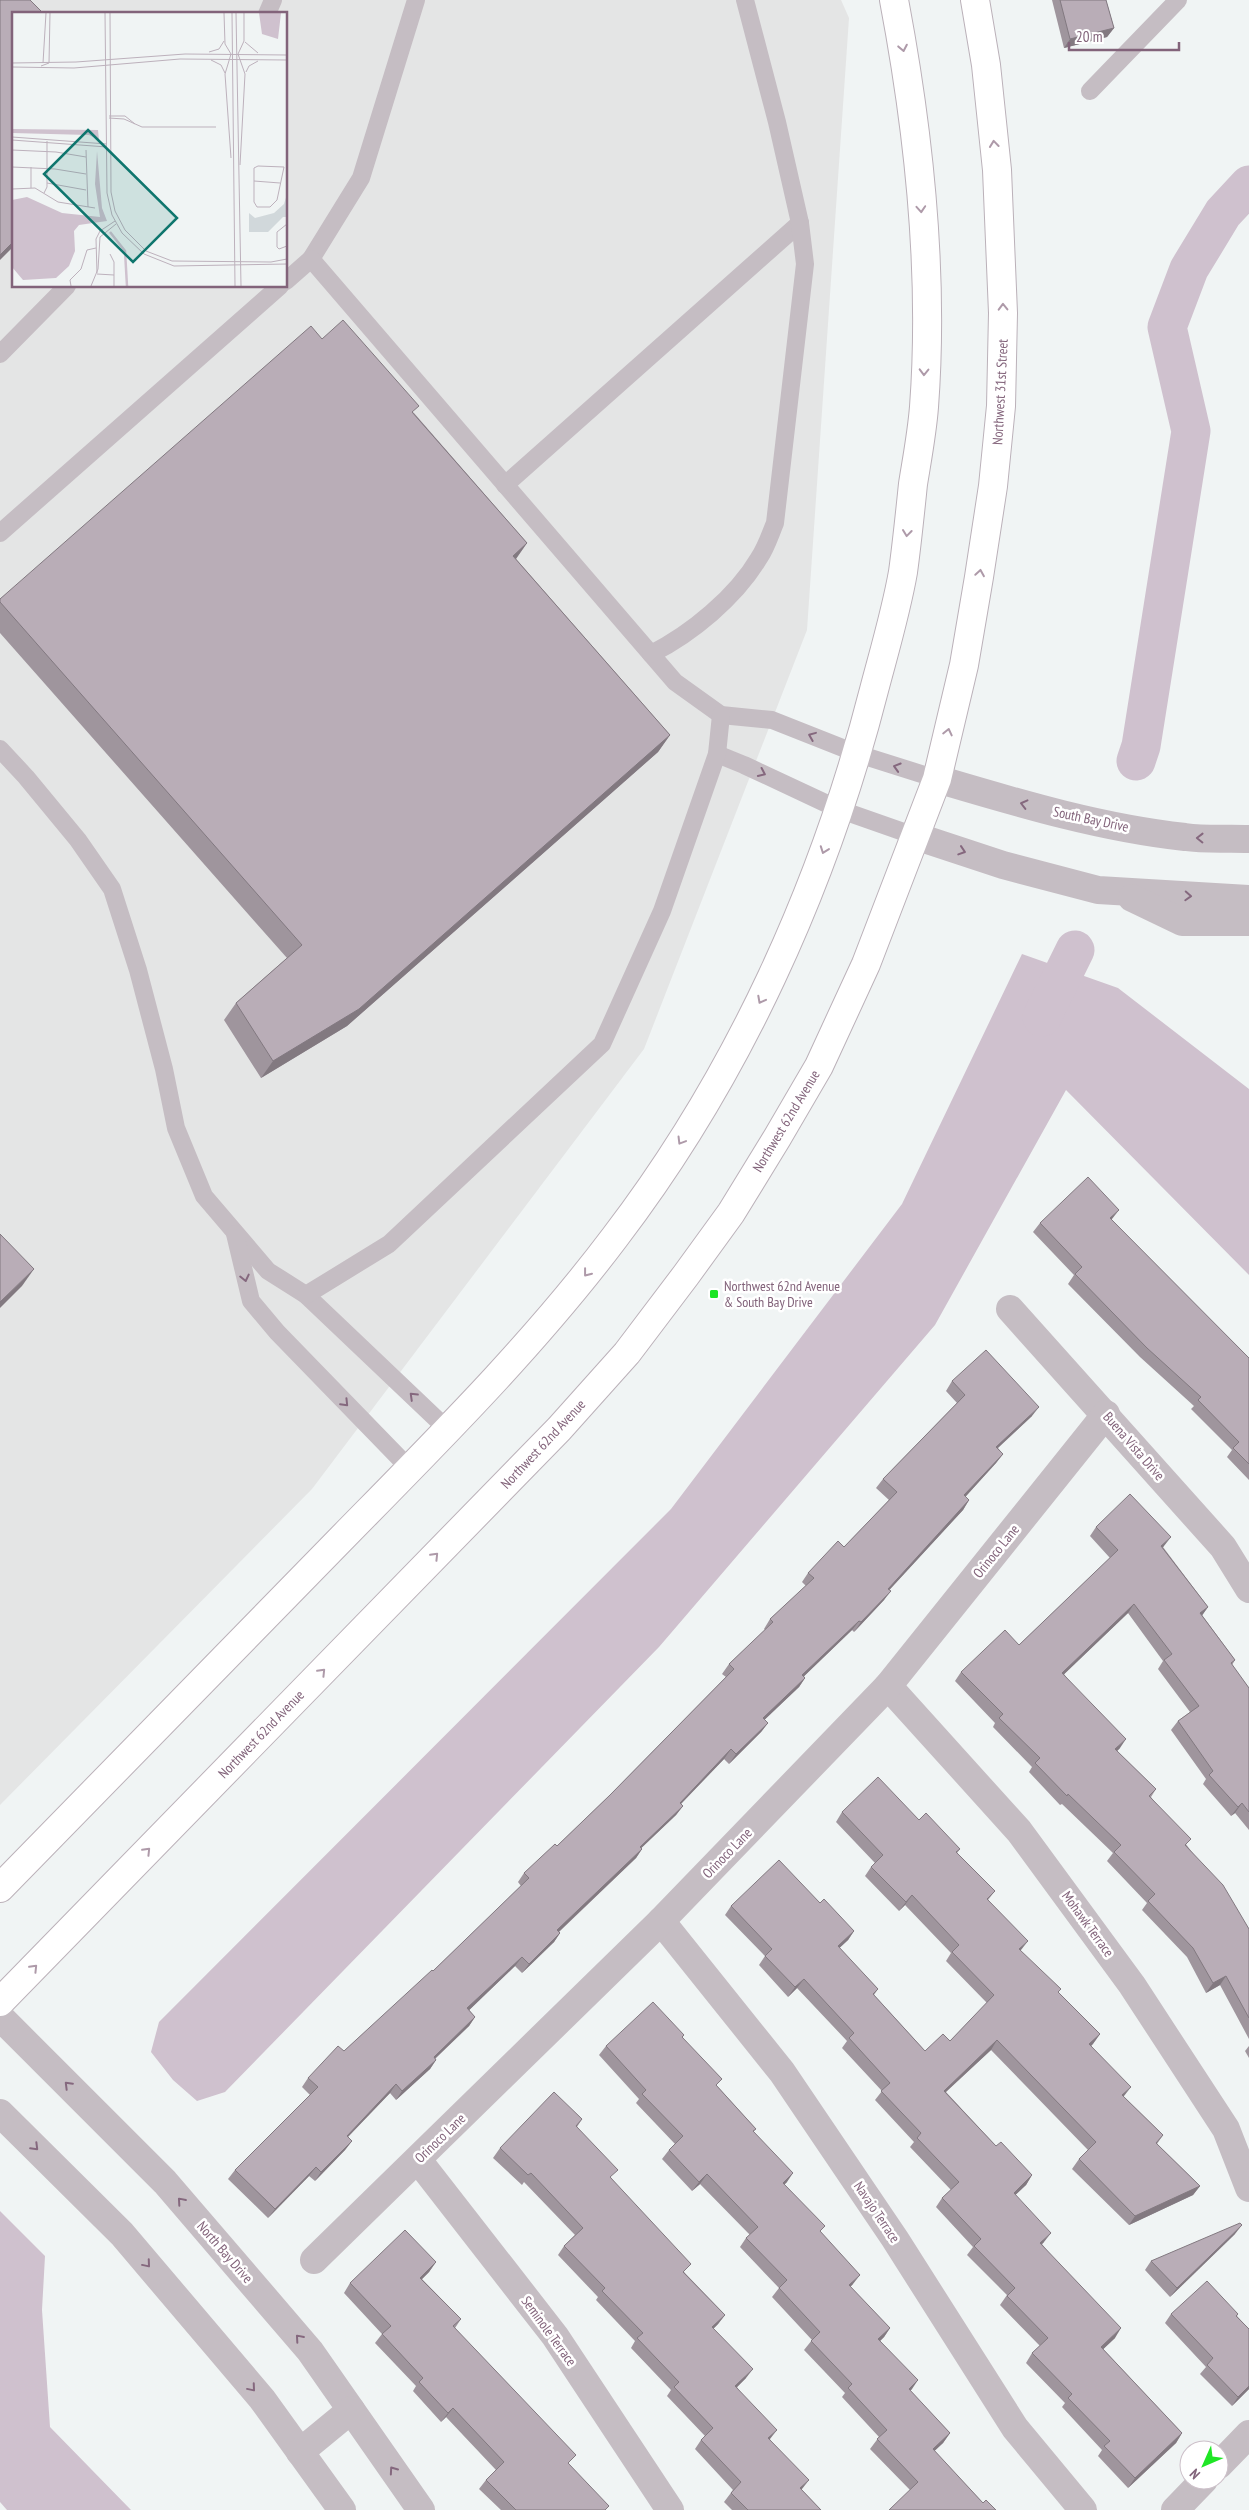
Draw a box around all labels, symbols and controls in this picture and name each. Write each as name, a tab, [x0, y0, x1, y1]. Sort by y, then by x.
inset map	[12, 12, 288, 288]
scale bar	[1069, 20, 1179, 52]
text: 20 m	[1076, 27, 1102, 46]
one-way arrow	[897, 44, 908, 52]
one-way arrow	[989, 140, 1000, 148]
one-way arrow	[916, 206, 927, 214]
one-way arrow	[998, 302, 1008, 310]
street label: Northwest 31st Street	[988, 338, 1012, 446]
one-way arrow	[919, 368, 930, 376]
one-way arrow	[902, 529, 913, 537]
one-way arrow	[974, 568, 984, 577]
one-way arrow	[942, 728, 953, 736]
one-way arrow	[809, 732, 817, 742]
one-way arrow	[894, 763, 902, 773]
one-way arrow	[757, 767, 766, 777]
one-way arrow	[1019, 799, 1028, 810]
street label: South Bay Drive	[1052, 802, 1131, 836]
one-way arrow	[1196, 833, 1204, 843]
one-way arrow	[819, 845, 829, 854]
one-way arrow	[957, 845, 965, 855]
one-way arrow	[1185, 891, 1193, 902]
one-way arrow	[757, 994, 767, 1003]
street label: Northwest 62nd Avenue	[748, 1066, 824, 1175]
one-way arrow	[677, 1135, 687, 1144]
one-way arrow	[584, 1267, 592, 1276]
one-way arrow	[239, 1274, 250, 1283]
place label: Northwest 62nd Avenue & South Bay Drive	[724, 1277, 840, 1311]
marker: Northwest 62nd Avenue & South Bay Drive	[708, 1288, 720, 1300]
one-way arrow	[409, 1393, 418, 1402]
street label: Northwest 62nd Avenue	[497, 1395, 589, 1493]
one-way arrow	[339, 1397, 348, 1406]
street label: Buena Vista Drive	[1099, 1408, 1169, 1484]
street label: Orinoco Lane	[969, 1520, 1023, 1581]
one-way arrow	[430, 1553, 439, 1562]
one-way arrow	[316, 1669, 325, 1678]
street label: Northwest 62nd Avenue	[214, 1686, 308, 1782]
street label: Orinoco Lane	[698, 1824, 756, 1882]
one-way arrow	[142, 1848, 151, 1857]
street label: Mohawk Terrace	[1058, 1888, 1118, 1961]
one-way arrow	[28, 1964, 37, 1973]
one-way arrow	[65, 2082, 74, 2091]
street label: Orinoco Lane	[411, 2109, 469, 2167]
one-way arrow	[29, 2142, 38, 2151]
street label: Navajo Terrace	[850, 2178, 904, 2246]
one-way arrow	[178, 2198, 187, 2207]
street label: North Bay Drive	[193, 2217, 257, 2287]
one-way arrow	[142, 2259, 151, 2268]
street label: Seminole Terrace	[518, 2292, 581, 2370]
one-way arrow	[296, 2335, 304, 2344]
one-way arrow	[247, 2383, 256, 2392]
north arrow	[1179, 2440, 1229, 2490]
text: N	[1186, 2465, 1204, 2483]
one-way arrow	[390, 2466, 399, 2476]

